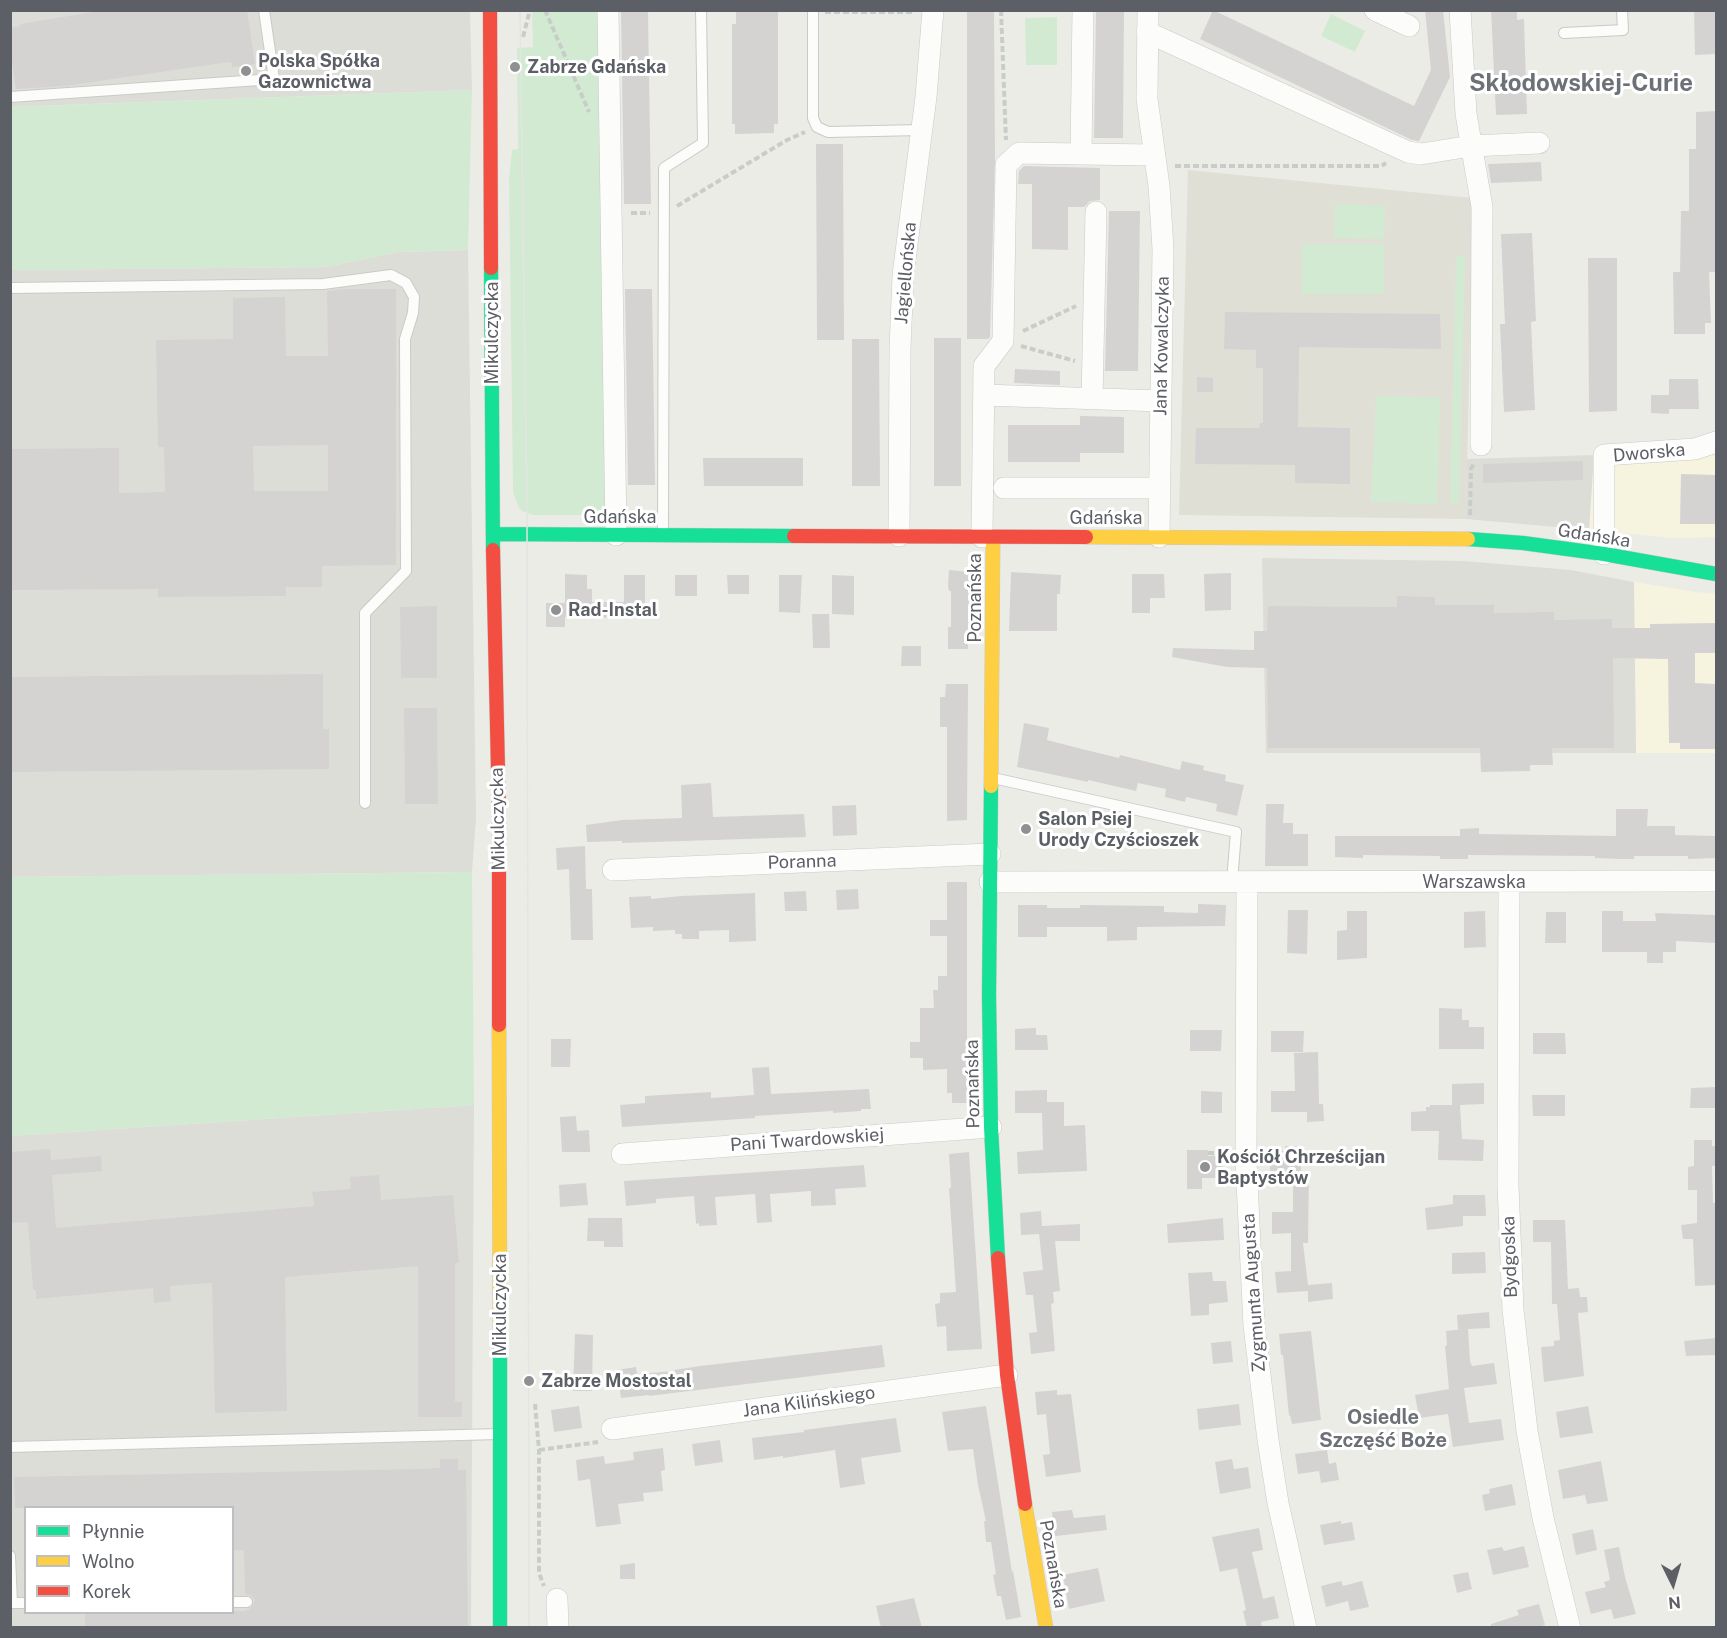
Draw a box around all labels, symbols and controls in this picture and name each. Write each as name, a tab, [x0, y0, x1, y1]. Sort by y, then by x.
place label: Polska Spółka Gazownictwa	[258, 50, 380, 92]
place label: Zabrze Gdańska	[527, 56, 666, 78]
marker: Zabrze Gdańska	[508, 60, 522, 74]
marker: Polska Spółka Gazownictwa	[239, 64, 253, 78]
district label: Skłodowskiej-Curie	[1469, 70, 1693, 98]
street label: Jagiellońska	[891, 221, 921, 325]
street label: Jana Kowalczyka	[1150, 276, 1174, 416]
street label: Mikulczycka	[481, 282, 503, 384]
street label: Dworska	[1612, 439, 1686, 467]
street label: Gdańska	[583, 506, 657, 528]
street label: Gdańska	[1069, 507, 1143, 529]
street label: Gdańska	[1556, 520, 1632, 552]
street label: Poznańska	[964, 553, 986, 643]
place label: Rad-Instal	[568, 599, 658, 621]
marker: Rad-Instal	[549, 603, 563, 617]
street label: Mikulczycka	[486, 767, 510, 871]
place label: Salon Psiej Urody Czyścioszek	[1038, 808, 1199, 850]
marker: Salon Psiej Urody Czyścioszek	[1019, 822, 1033, 836]
street label: Poranna	[767, 850, 837, 874]
street label: Warszawska	[1422, 871, 1526, 893]
street label: Poznańska	[961, 1039, 985, 1129]
street label: Pani Twardowskiej	[729, 1124, 885, 1156]
place label: Kościół Chrześcijan Baptystów	[1217, 1146, 1385, 1188]
marker: Kościół Chrześcijan Baptystów	[1198, 1160, 1212, 1174]
street label: Zygmunta Augusta	[1238, 1213, 1270, 1373]
street label: Bydgoska	[1498, 1216, 1522, 1298]
street label: Mikulczycka	[489, 1254, 511, 1356]
place label: Zabrze Mostostal	[541, 1370, 692, 1392]
marker: Zabrze Mostostal	[522, 1374, 536, 1388]
street label: Jana Kilińskiego	[741, 1382, 877, 1422]
district label: Osiedle Szczęść Boże	[1319, 1406, 1447, 1453]
legend	[24, 1506, 234, 1614]
street label: Poznańska	[1035, 1518, 1071, 1610]
text: Płynnie	[82, 1521, 145, 1542]
text: Wolno	[82, 1551, 134, 1572]
north arrow	[1643, 1554, 1703, 1614]
text: Korek	[82, 1581, 131, 1602]
text: N	[1668, 1592, 1682, 1612]

